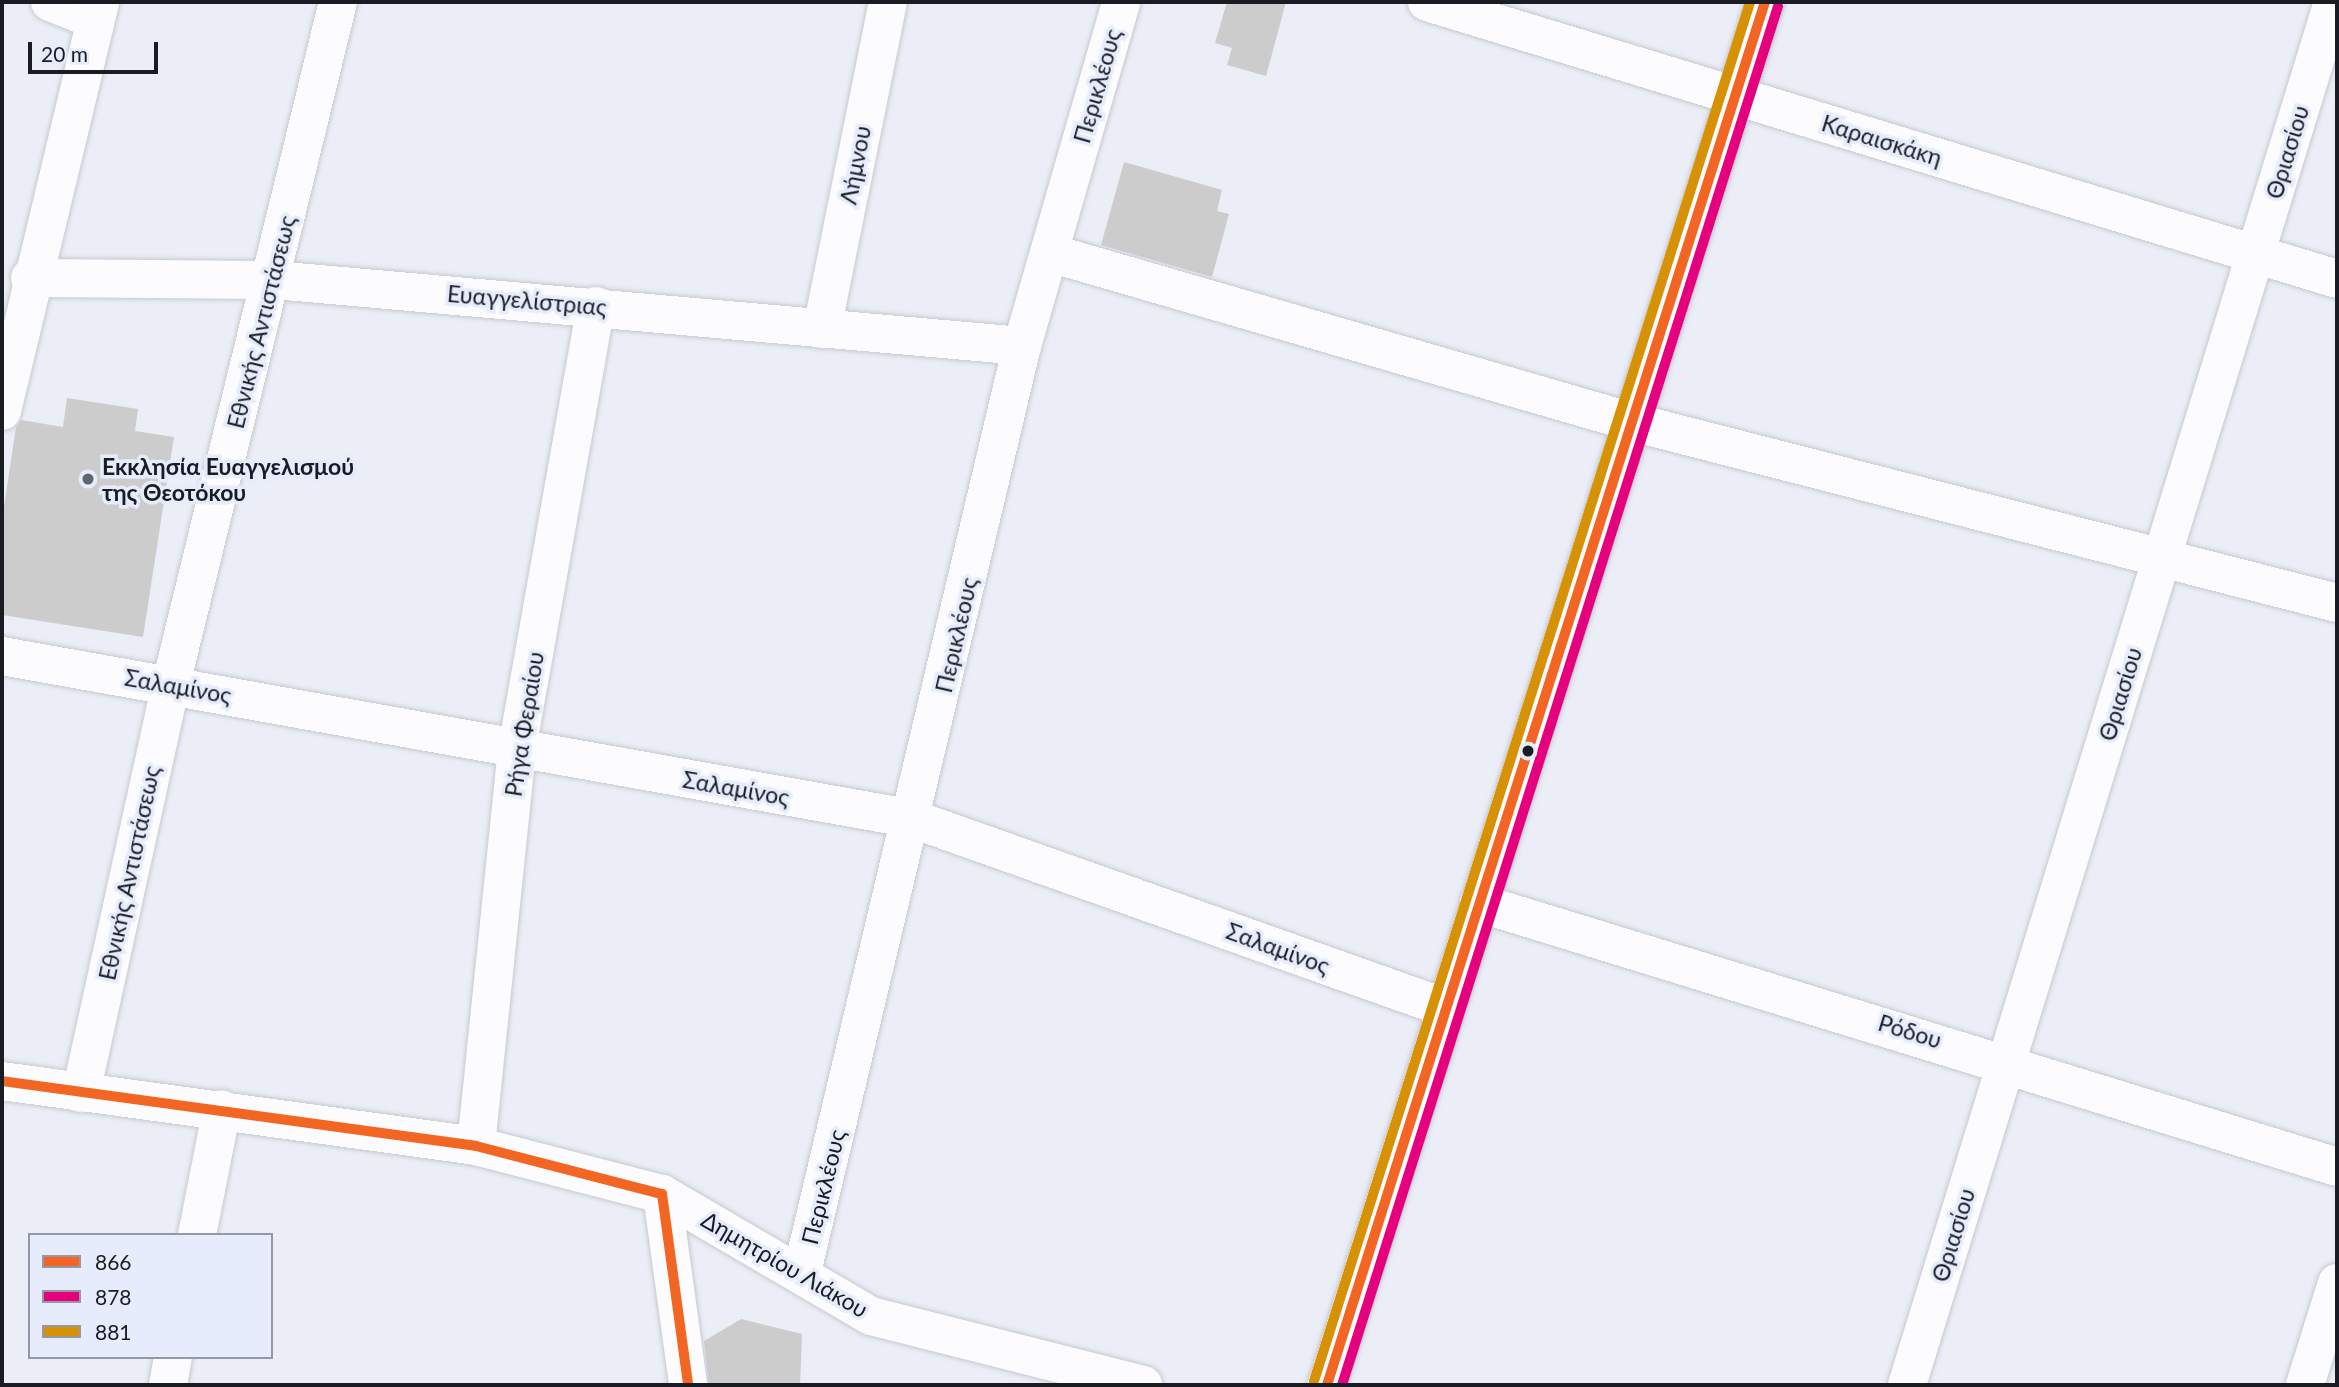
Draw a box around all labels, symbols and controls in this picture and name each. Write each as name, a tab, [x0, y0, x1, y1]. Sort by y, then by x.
street label: Περικλέους	[1068, 26, 1126, 146]
scale bar	[32, 28, 161, 72]
text: 20 m	[41, 41, 88, 66]
street label: Θριασίου	[2260, 102, 2314, 202]
street label: Καραισκάκη	[1819, 109, 1945, 171]
street label: Λήμνου	[834, 123, 876, 207]
street label: Εθνικής Αντιστάσεως	[221, 212, 301, 432]
street label: Ευαγγελίστριας	[446, 279, 608, 321]
place label: Εκκλησία Ευαγγελισμού της Θεοτόκου	[102, 452, 354, 506]
marker: Εκκλησία Ευαγγελισμού της Θεοτόκου	[80, 471, 96, 487]
street label: Περικλέους	[929, 575, 983, 695]
street label: Θριασίου	[2093, 644, 2147, 744]
street label: Ρήγα Φεραίου	[499, 650, 549, 798]
street label: Σαλαμίνος	[123, 663, 233, 709]
unlabelled marker	[1521, 744, 1535, 758]
street label: Εθνικής Αντιστάσεως	[93, 763, 165, 983]
street label: Σαλαμίνος	[681, 765, 791, 811]
street label: Σαλαμίνος	[1223, 917, 1333, 979]
street label: Ρόδου	[1875, 1008, 1945, 1054]
street label: Περικλέους	[795, 1127, 851, 1247]
street label: Θριασίου	[1926, 1185, 1980, 1285]
street label: Δημητρίου Λιάκου	[697, 1205, 873, 1323]
legend	[28, 1233, 273, 1359]
text: 866	[95, 1249, 132, 1274]
text: 878	[95, 1284, 132, 1309]
text: 881	[95, 1319, 132, 1344]

